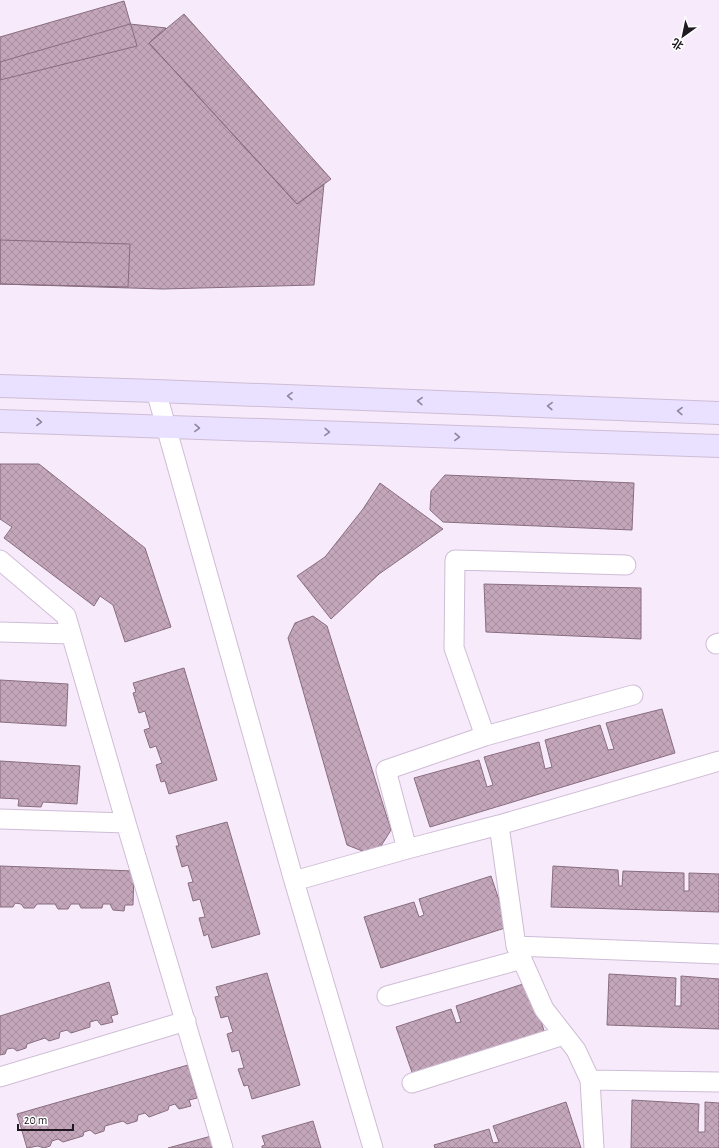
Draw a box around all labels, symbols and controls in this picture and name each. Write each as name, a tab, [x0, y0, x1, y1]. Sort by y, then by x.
north arrow	[663, 16, 703, 56]
text: 北	[670, 36, 685, 52]
one-way arrow	[287, 392, 293, 400]
one-way arrow	[417, 397, 423, 405]
one-way arrow	[547, 402, 553, 410]
one-way arrow	[677, 407, 683, 415]
one-way arrow	[36, 418, 42, 426]
one-way arrow	[194, 424, 200, 432]
one-way arrow	[324, 428, 330, 437]
one-way arrow	[454, 433, 460, 441]
scale bar	[18, 1106, 73, 1132]
text: 20 m	[24, 1114, 47, 1126]

